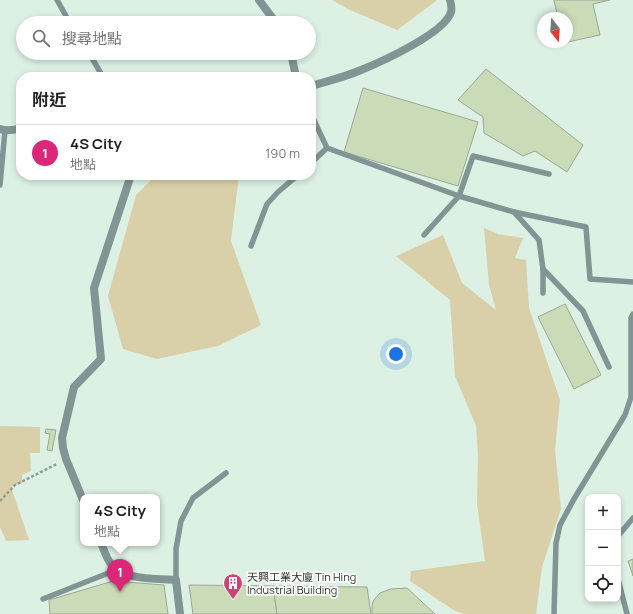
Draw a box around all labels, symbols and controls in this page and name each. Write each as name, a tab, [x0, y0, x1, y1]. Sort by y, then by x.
north arrow	[537, 12, 573, 48]
search box	[16, 16, 316, 60]
icon: search	[30, 27, 52, 49]
text: 搜尋地點	[62, 28, 122, 49]
text: 附近	[32, 88, 66, 111]
text: 4S City	[70, 133, 122, 154]
text: 1	[42, 144, 48, 162]
text: 190 m	[265, 144, 300, 162]
text: 地點	[70, 155, 96, 173]
your location	[386, 344, 406, 364]
popup	[80, 494, 160, 546]
map controls	[585, 494, 621, 602]
button: +	[585, 494, 621, 530]
text: 4S City	[94, 500, 146, 521]
text: 地點	[94, 522, 120, 540]
button: −	[585, 530, 621, 566]
pin: 1	[107, 559, 133, 592]
button: locate	[585, 566, 621, 602]
place label: 天興工業大廈 Tin Hing Industrial Building	[247, 569, 356, 597]
building icon: 天興工業大廈 Tin Hing Industrial Building	[222, 572, 244, 600]

